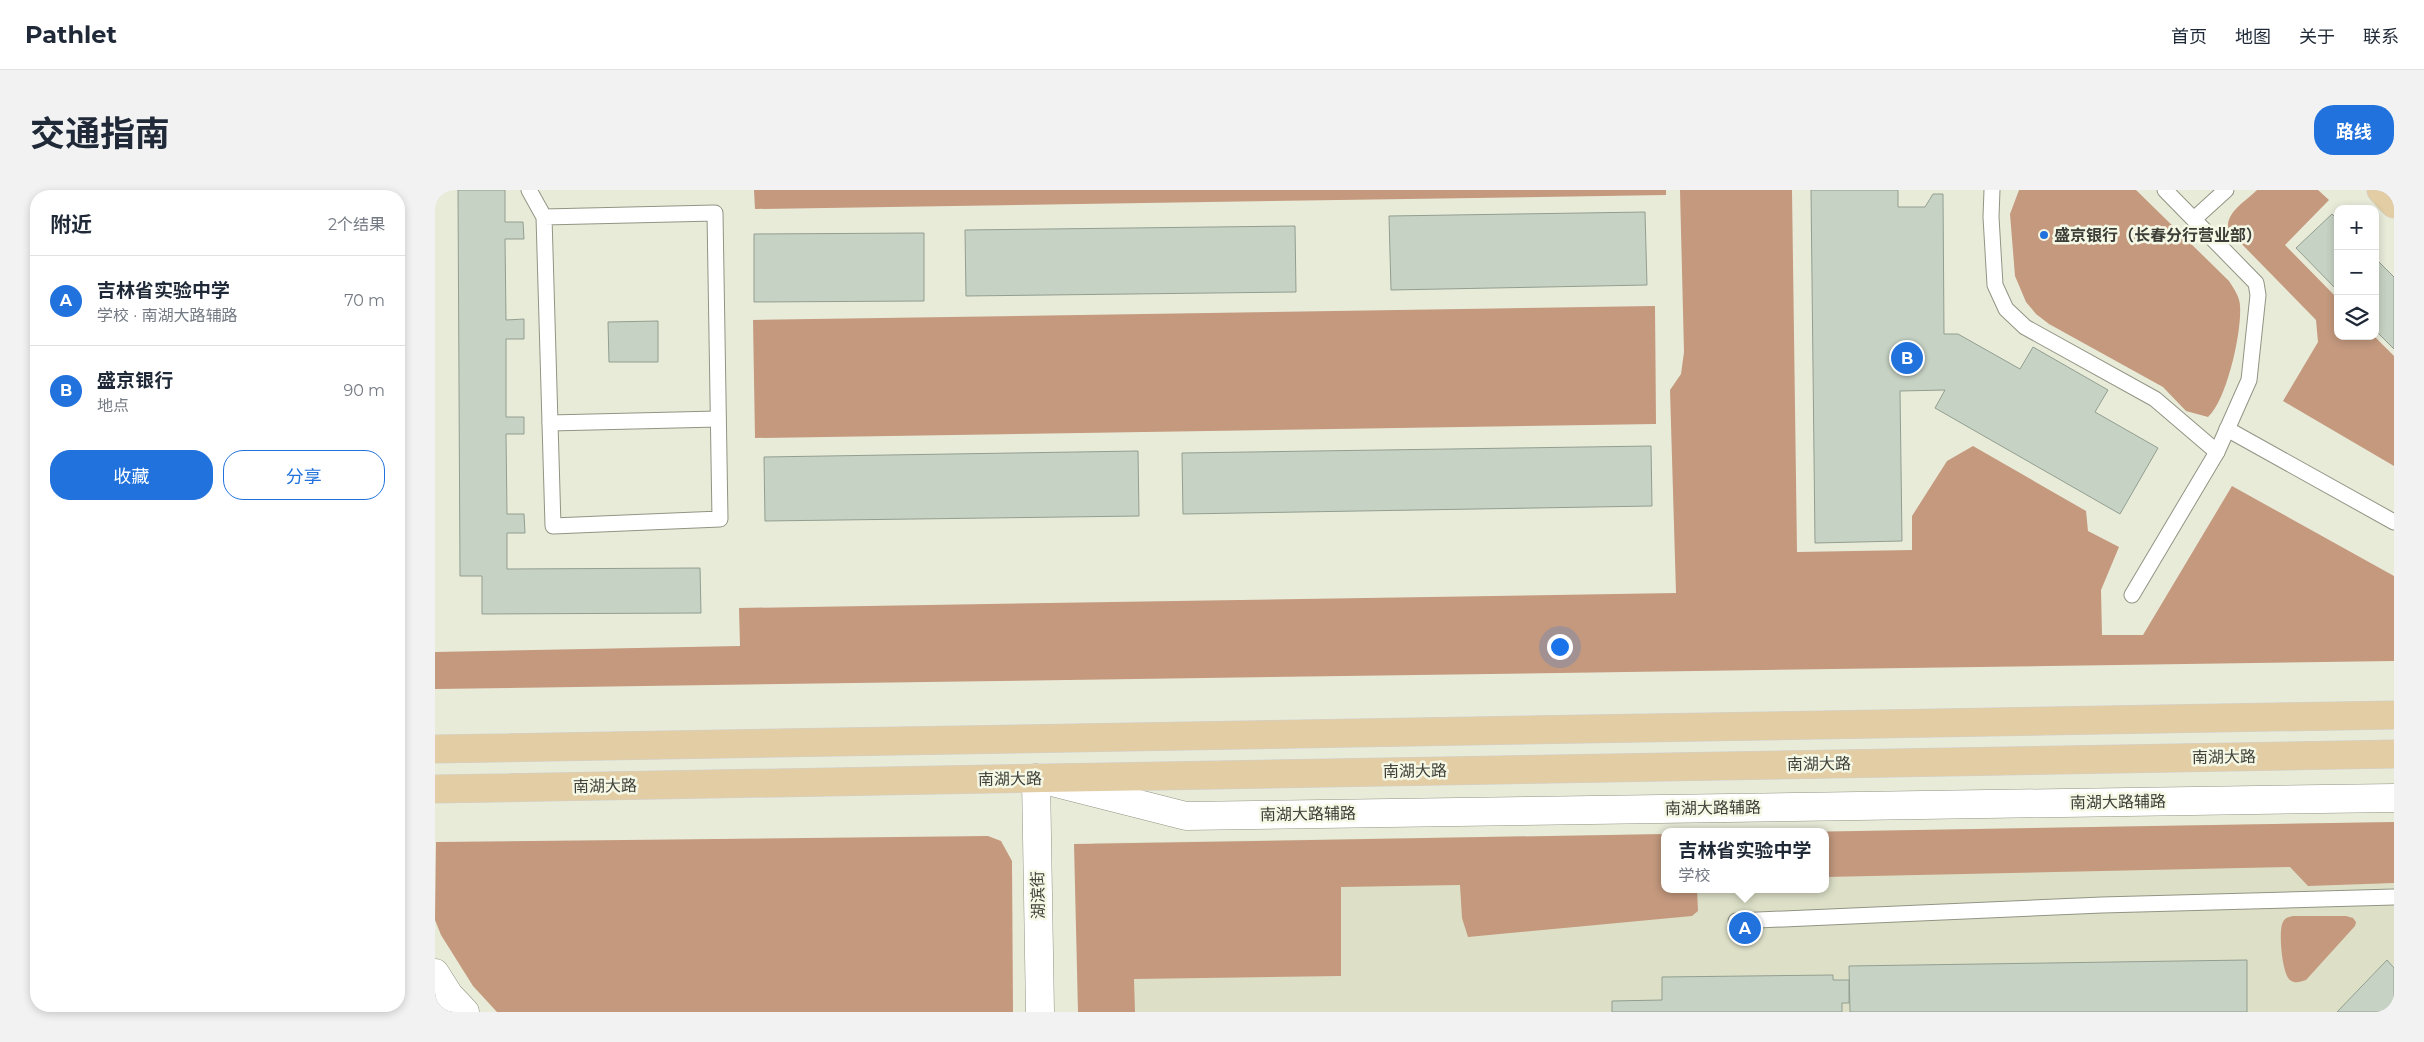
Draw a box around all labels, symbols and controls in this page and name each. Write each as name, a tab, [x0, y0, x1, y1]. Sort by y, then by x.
text: Pathlet	[25, 20, 117, 49]
text: 首页	[2171, 26, 2207, 48]
text: 地图	[2235, 26, 2271, 48]
text: 关于	[2299, 26, 2335, 48]
text: 联系	[2363, 26, 2399, 48]
button: 路线	[2314, 105, 2394, 155]
text: 交通指南	[30, 112, 170, 155]
map controls	[2334, 205, 2379, 340]
button: +	[2334, 205, 2379, 250]
text: 附近	[50, 212, 92, 237]
text: 2个结果	[328, 215, 385, 234]
place label: 盛京银行（长春分行营业部）	[2054, 226, 2262, 245]
marker: 盛京银行（长春分行营业部）	[2038, 229, 2050, 241]
button: −	[2334, 250, 2379, 295]
text: 吉林省实验中学	[97, 279, 230, 302]
text: A	[60, 291, 72, 310]
text: 70 m	[344, 291, 385, 310]
button: layers	[2334, 295, 2379, 340]
text: 学校 · 南湖大路辅路	[97, 306, 237, 325]
pin: B	[1891, 339, 1923, 377]
text: 盛京银行	[97, 369, 173, 392]
text: B	[60, 381, 72, 400]
text: 90 m	[343, 381, 385, 400]
text: 地点	[97, 396, 129, 415]
button: 收藏	[50, 450, 213, 500]
button: 分享	[223, 450, 385, 500]
your location	[1547, 634, 1573, 660]
street label: 南湖大路	[2192, 747, 2256, 767]
street label: 南湖大路	[1787, 754, 1851, 774]
street label: 南湖大路	[1383, 761, 1447, 781]
street label: 南湖大路	[978, 769, 1042, 789]
street label: 南湖大路	[573, 776, 637, 796]
street label: 南湖大路辅路	[2070, 792, 2166, 812]
street label: 南湖大路辅路	[1665, 798, 1761, 818]
street label: 南湖大路辅路	[1260, 804, 1356, 824]
popup	[1661, 828, 1829, 893]
text: 吉林省实验中学	[1678, 839, 1812, 862]
text: 学校	[1678, 866, 1711, 885]
street label: 湖滨街	[1028, 871, 1048, 919]
pin: A	[1729, 909, 1761, 947]

